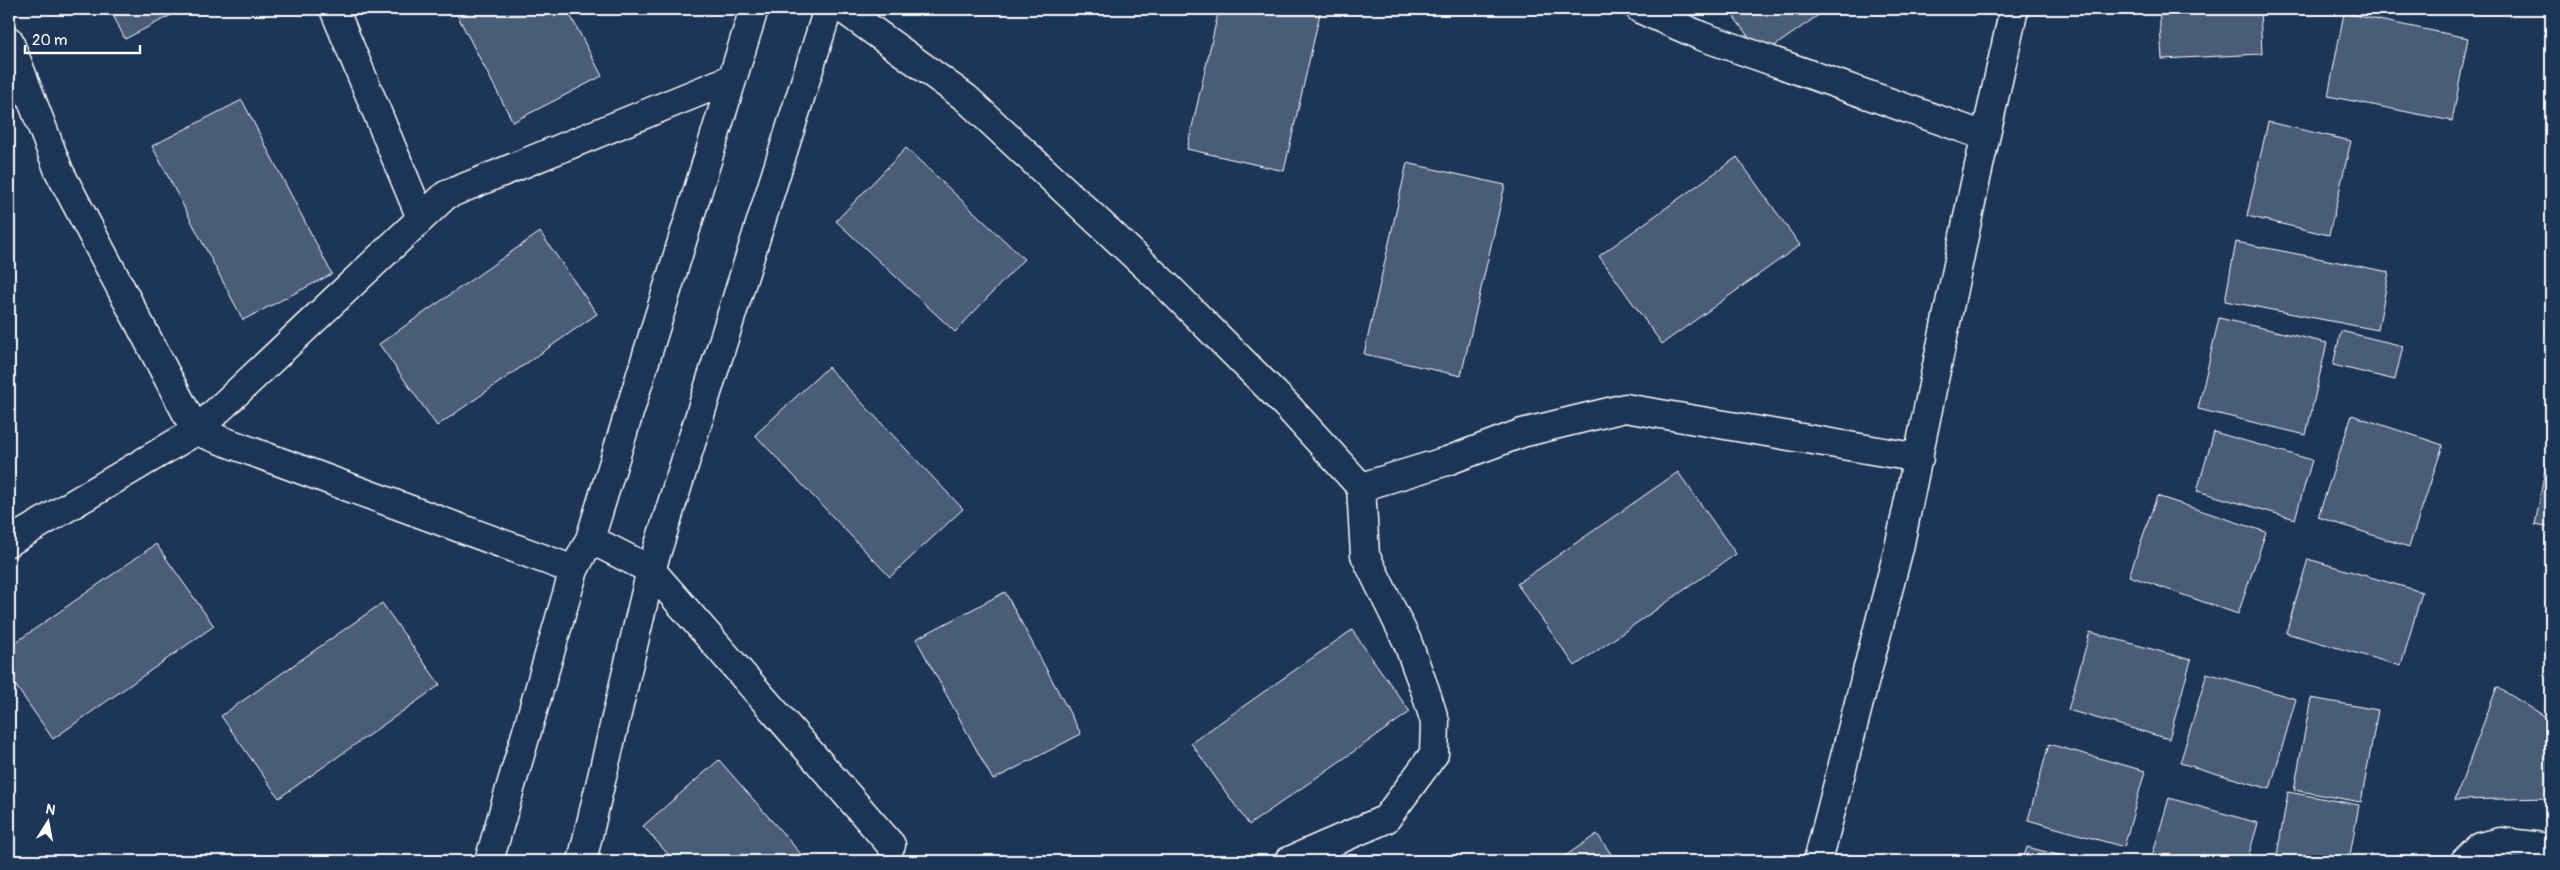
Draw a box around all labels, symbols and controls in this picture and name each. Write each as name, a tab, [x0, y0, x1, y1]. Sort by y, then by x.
scale bar	[25, 22, 140, 54]
text: 20 m	[32, 31, 67, 50]
north arrow	[22, 798, 72, 848]
text: N	[44, 800, 57, 819]

